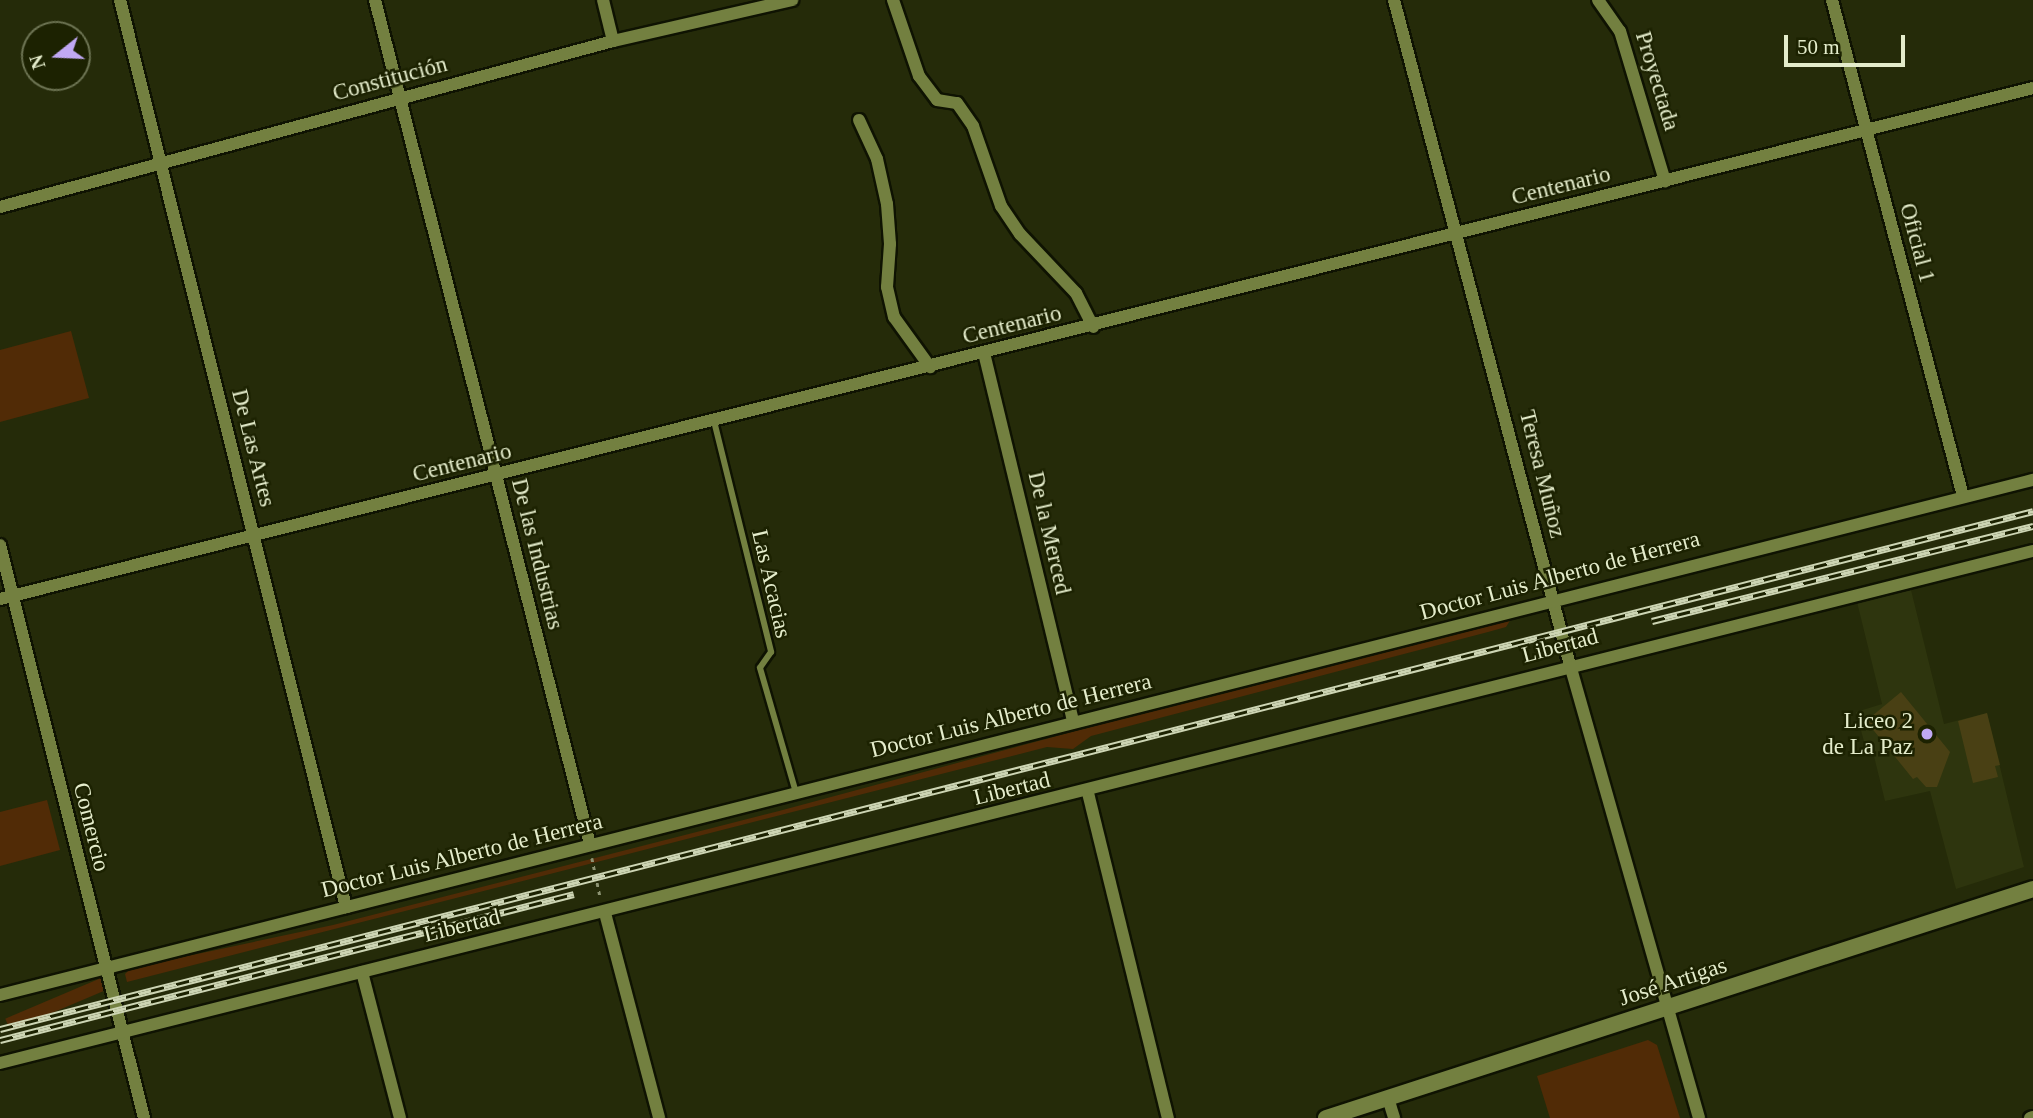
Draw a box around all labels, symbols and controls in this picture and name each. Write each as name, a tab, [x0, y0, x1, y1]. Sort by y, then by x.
north arrow	[21, 21, 91, 91]
scale bar	[1788, 21, 1909, 65]
street label: Proyectada	[1629, 28, 1685, 134]
text: 50 m	[1797, 35, 1840, 59]
street label: Constitución	[330, 50, 450, 108]
text: N	[25, 52, 50, 72]
street label: Centenario	[1509, 160, 1613, 212]
street label: Oficial 1	[1893, 200, 1941, 286]
street label: Centenario	[960, 299, 1064, 351]
street label: De Las Artes	[225, 386, 281, 510]
street label: Teresa Muñoz	[1513, 407, 1571, 541]
street label: Centenario	[410, 437, 514, 489]
street label: De la Merced	[1021, 469, 1077, 597]
street label: De las Industrias	[505, 476, 569, 632]
street label: Doctor Luis Alberto de Herrera	[1416, 525, 1704, 627]
street label: Las Acacias	[745, 526, 797, 642]
street label: Libertad	[1519, 623, 1601, 669]
street label: Doctor Luis Alberto de Herrera	[867, 668, 1155, 764]
place label: Liceo 2 de La Paz	[1822, 707, 1913, 761]
marker: Liceo 2 de La Paz	[1919, 726, 1935, 742]
street label: Libertad	[971, 766, 1053, 812]
street label: Comercio	[67, 780, 115, 874]
street label: Doctor Luis Alberto de Herrera	[318, 808, 606, 904]
street label: Libertad	[421, 903, 503, 949]
street label: José Artigas	[1615, 951, 1731, 1013]

